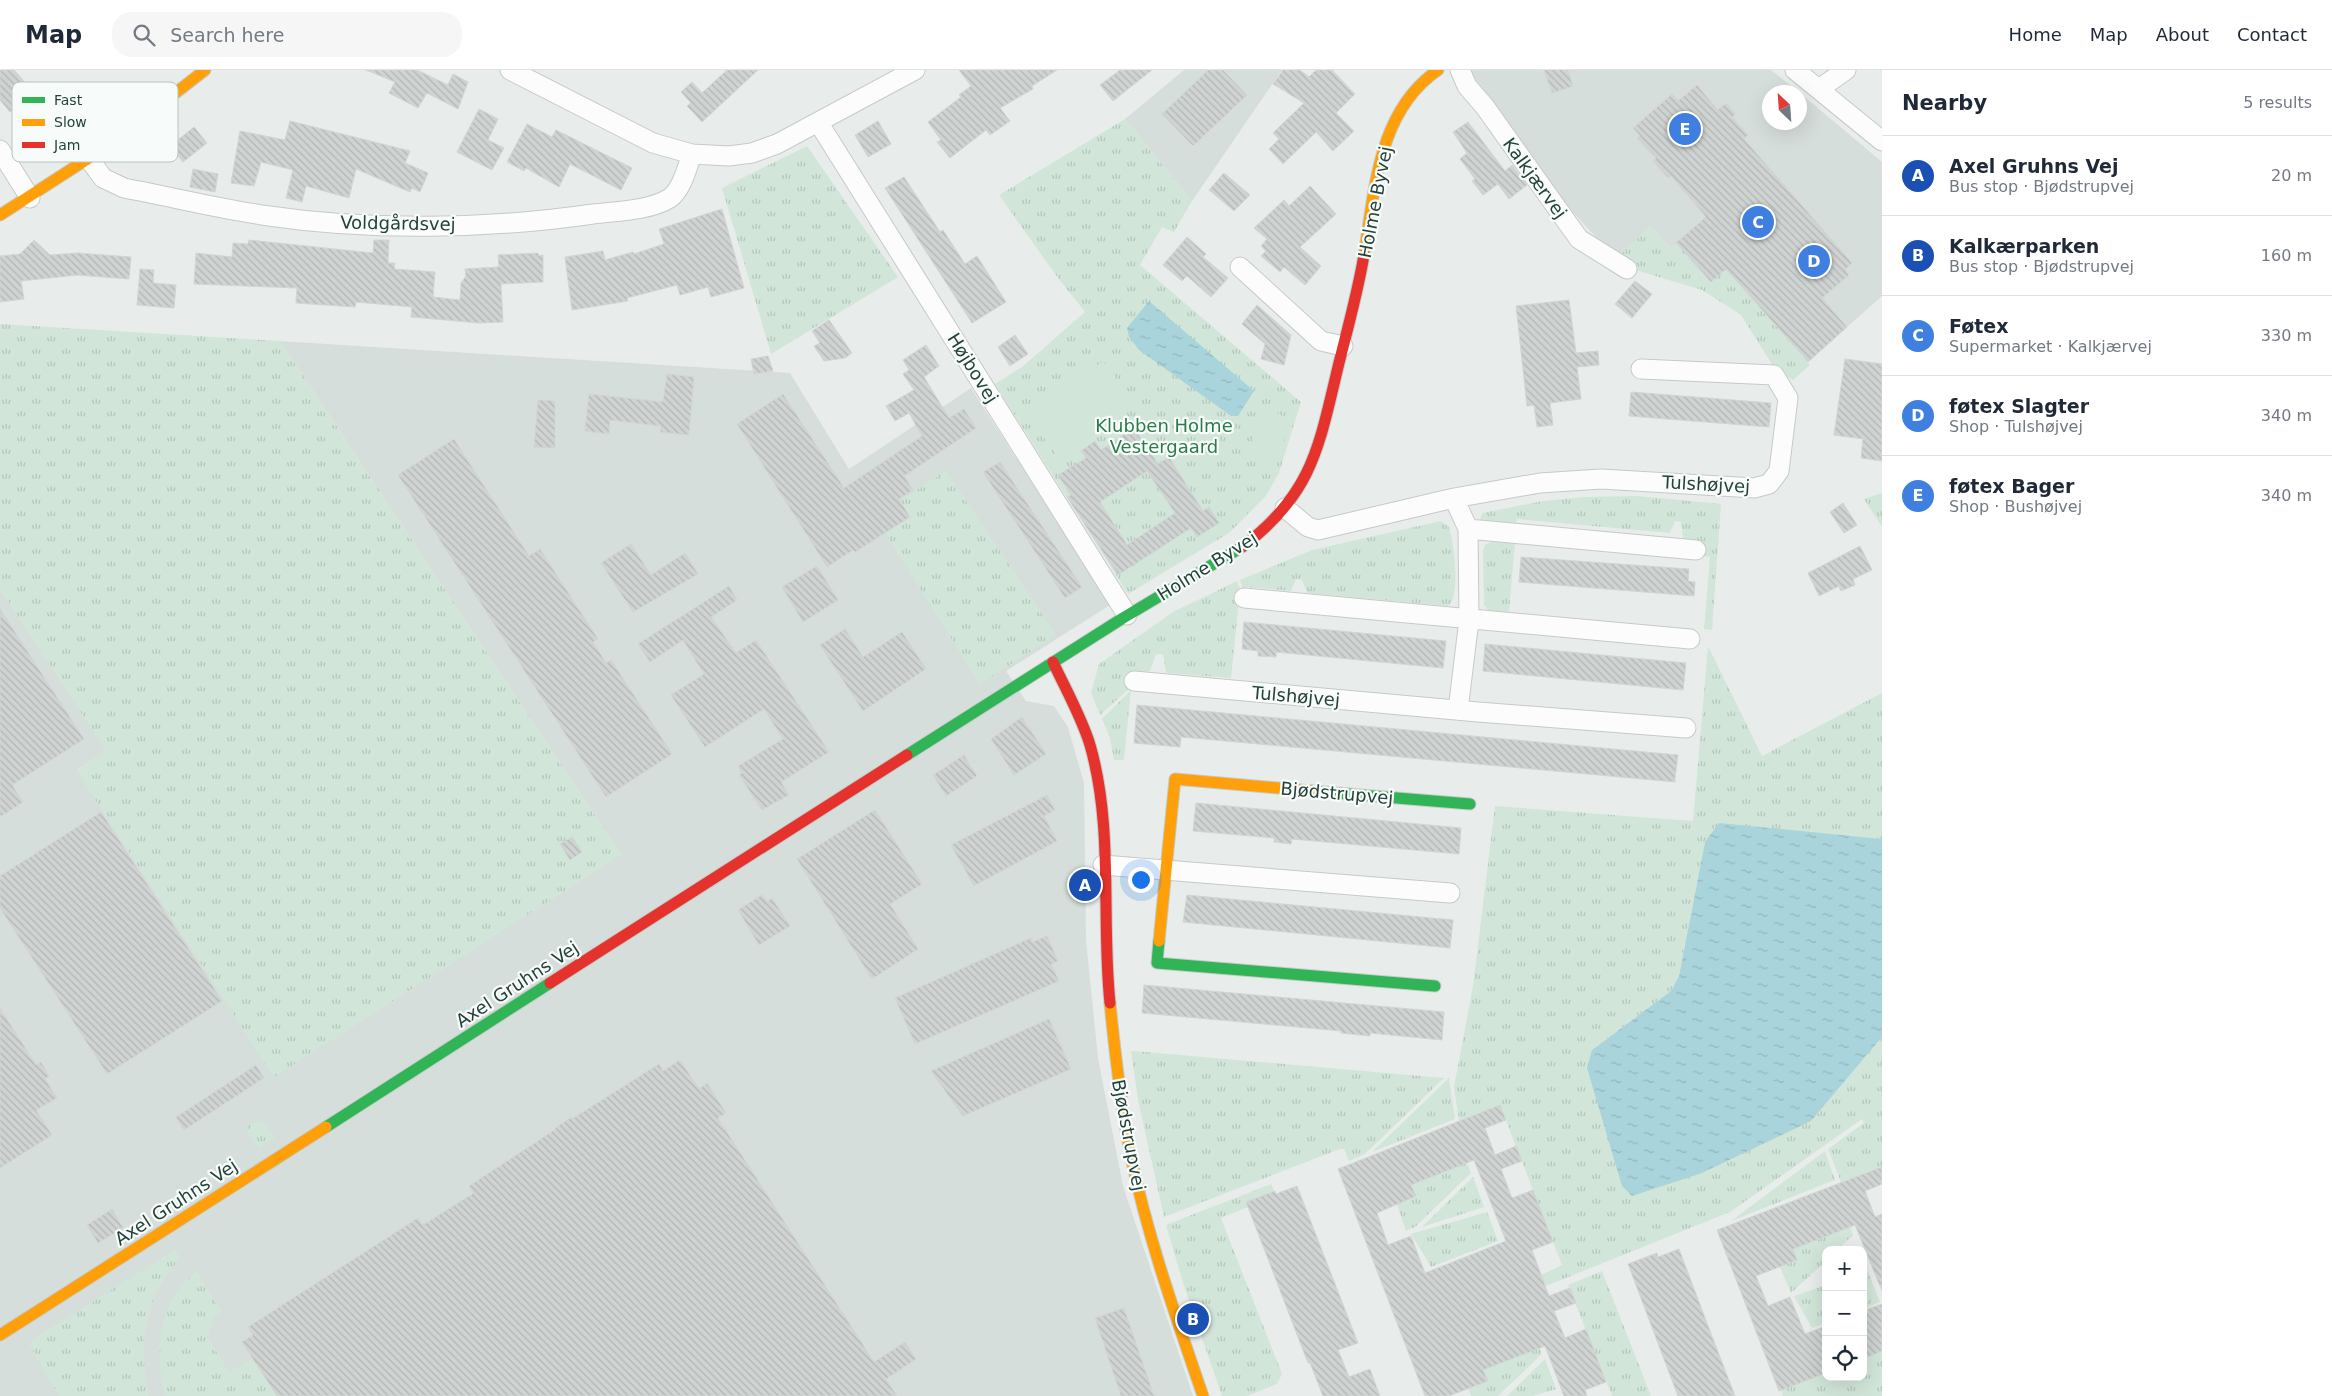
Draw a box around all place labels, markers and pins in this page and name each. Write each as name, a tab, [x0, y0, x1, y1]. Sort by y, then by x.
pin: E	[1669, 110, 1701, 148]
pin: C	[1742, 203, 1774, 241]
pin: D	[1798, 242, 1830, 280]
pin: A	[1069, 866, 1101, 904]
pin: B	[1177, 1300, 1209, 1338]

